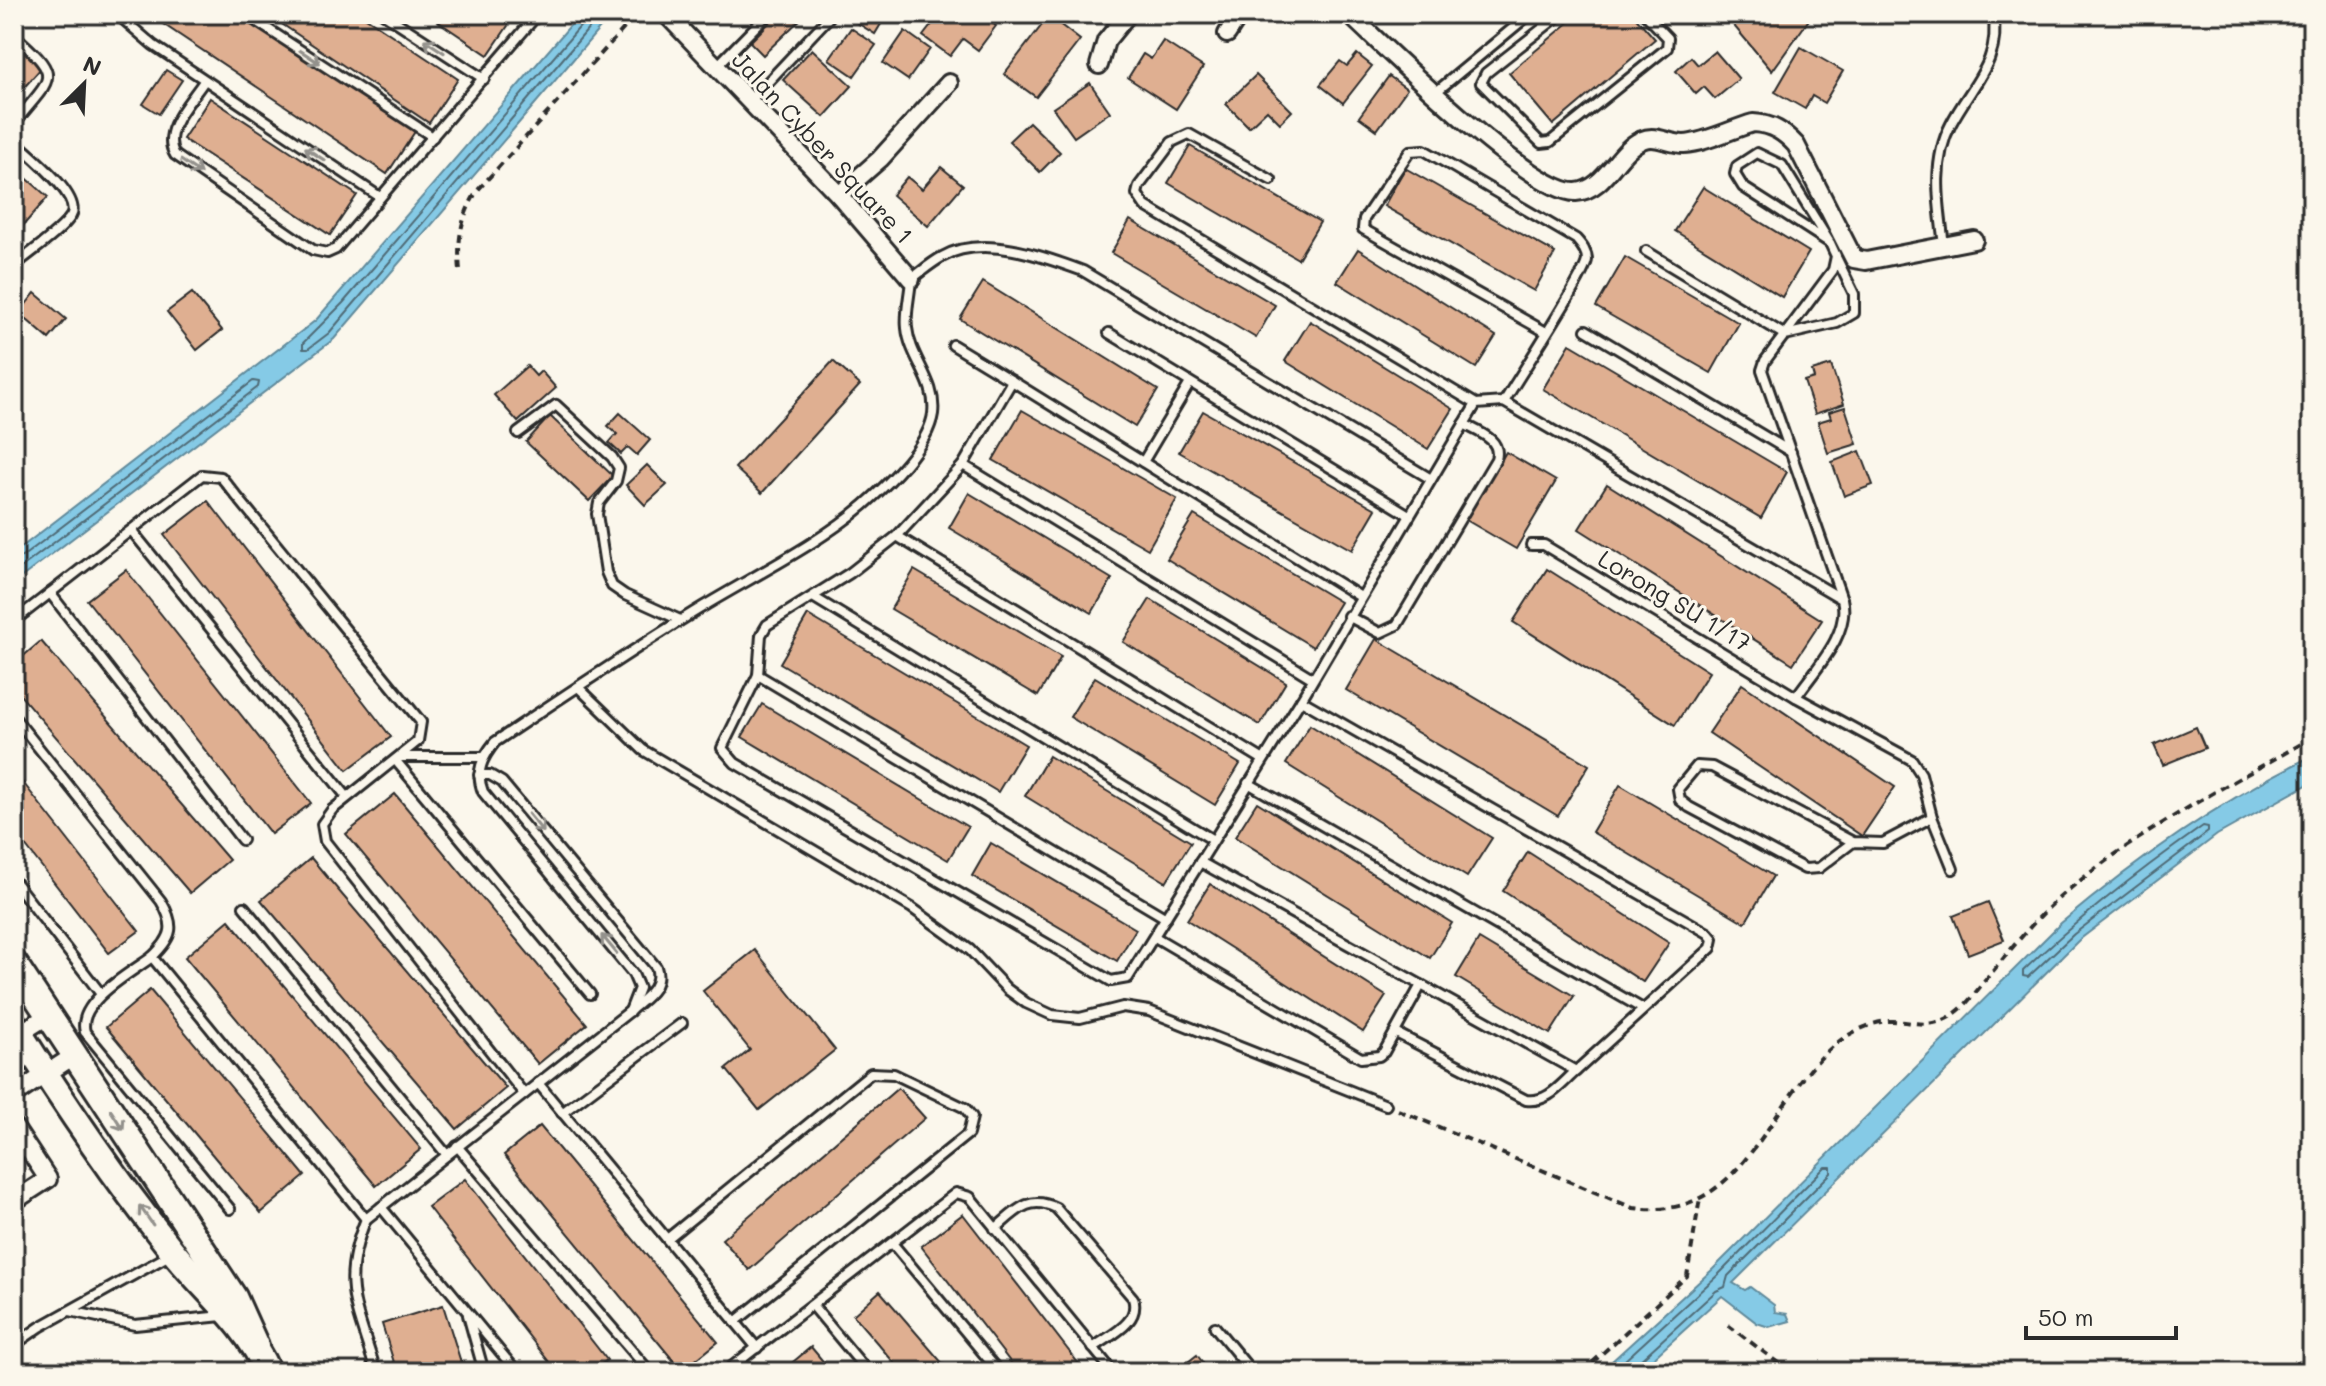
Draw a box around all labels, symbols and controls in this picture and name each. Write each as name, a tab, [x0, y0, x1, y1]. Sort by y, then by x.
one-way arrow	[423, 38, 446, 54]
north arrow	[44, 44, 124, 124]
street label: Jalan Cyber Square 1	[726, 44, 920, 250]
text: N	[79, 49, 106, 82]
one-way arrow	[298, 49, 321, 65]
one-way arrow	[304, 145, 327, 161]
one-way arrow	[180, 159, 202, 175]
street label: Lorong SU 1/17	[1593, 542, 1757, 658]
one-way arrow	[527, 812, 545, 833]
one-way arrow	[600, 934, 618, 955]
one-way arrow	[109, 1108, 126, 1130]
one-way arrow	[138, 1205, 154, 1227]
scale bar	[2026, 1290, 2176, 1340]
text: 50 m	[2038, 1301, 2094, 1332]

